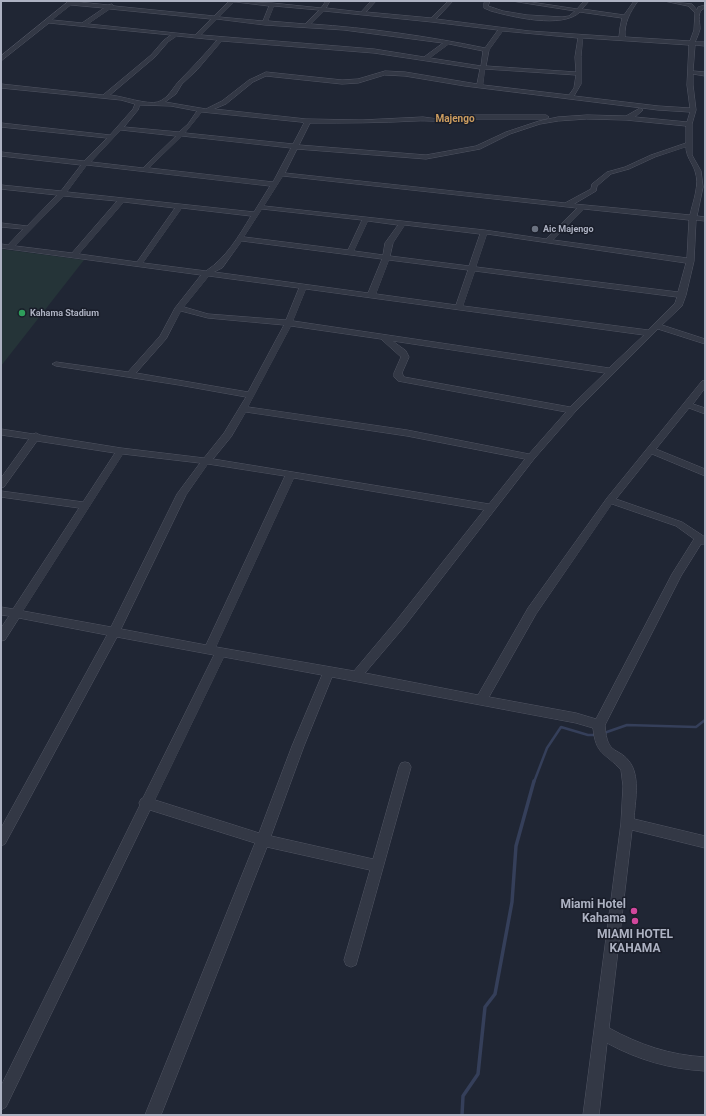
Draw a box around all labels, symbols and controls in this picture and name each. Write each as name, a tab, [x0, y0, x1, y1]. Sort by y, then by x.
district label: Majengo	[435, 113, 475, 124]
marker: Aic Majengo	[530, 224, 540, 234]
place label: Aic Majengo	[543, 224, 594, 234]
marker: Kahama Stadium	[17, 308, 27, 318]
place label: Kahama Stadium	[30, 308, 99, 318]
place label: Miami Hotel Kahama	[560, 897, 627, 925]
marker: Miami Hotel Kahama	[629, 906, 639, 916]
marker: MIAMI HOTEL KAHAMA	[630, 916, 640, 926]
place label: MIAMI HOTEL KAHAMA	[597, 927, 674, 955]

